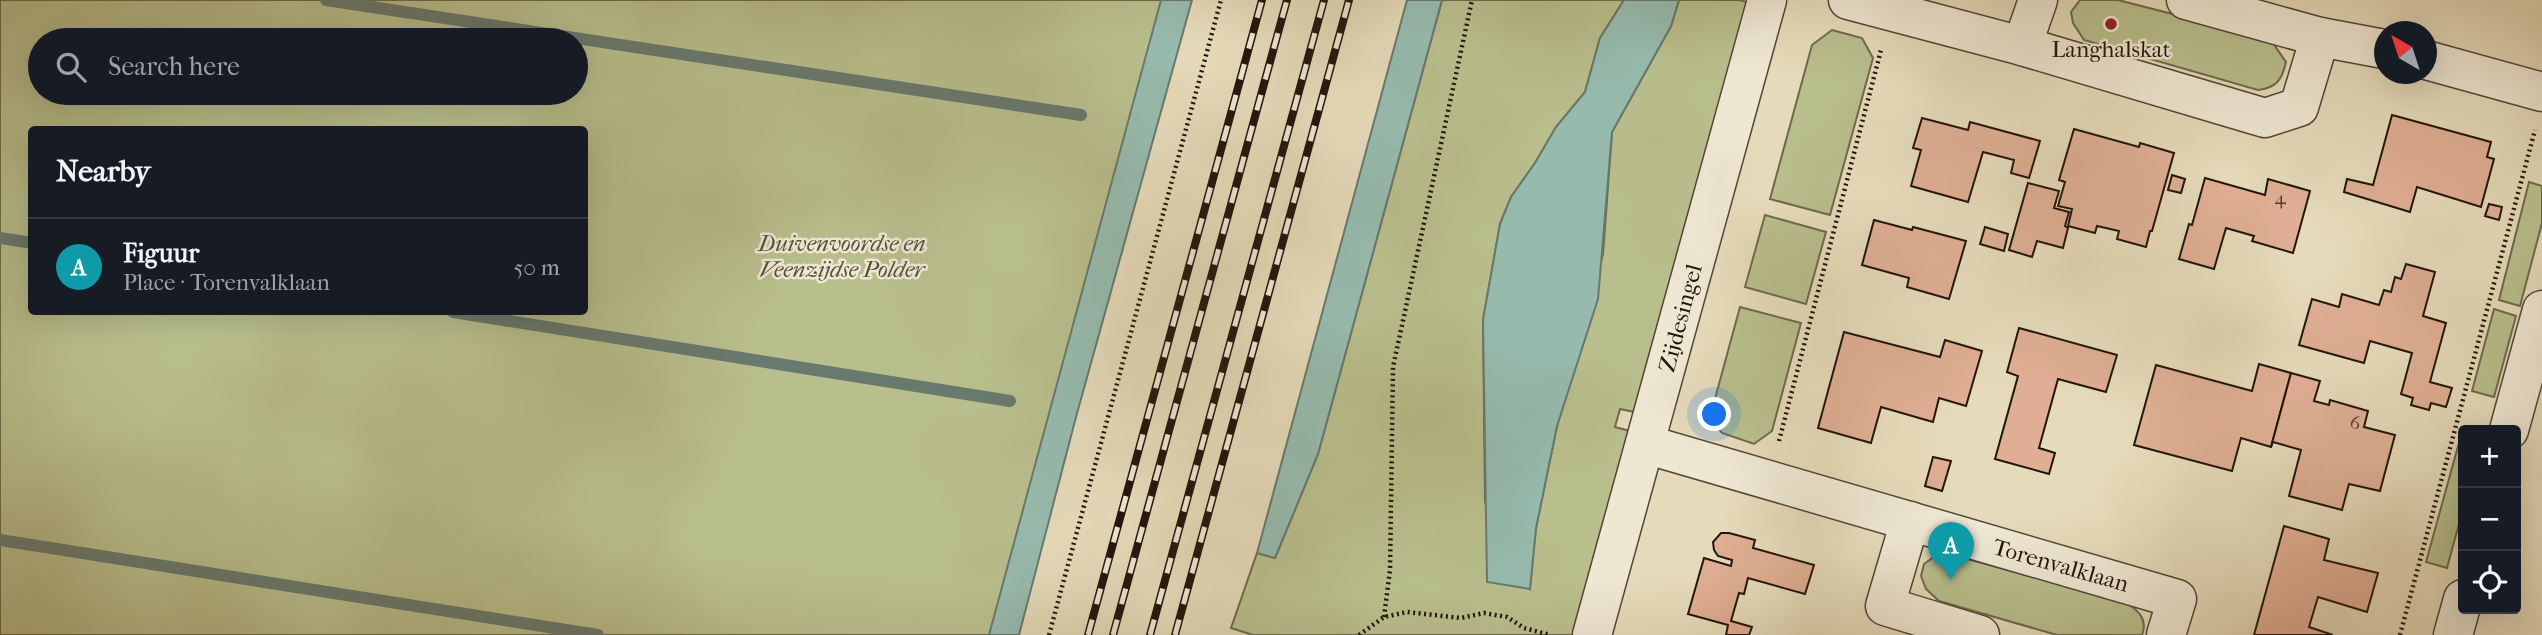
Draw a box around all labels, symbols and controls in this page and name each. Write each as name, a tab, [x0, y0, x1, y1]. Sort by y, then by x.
marker: Langhalskat	[2103, 16, 2119, 32]
north arrow	[2374, 21, 2437, 84]
search box	[28, 28, 588, 105]
place label: Langhalskat	[2051, 36, 2171, 63]
icon: search	[52, 48, 90, 86]
text: Search here	[108, 51, 240, 82]
text: Nearby	[56, 154, 151, 189]
house number: 4	[2274, 187, 2286, 209]
park label: Duivenvoordse en Veenzijdse Polder	[756, 230, 926, 283]
text: Figuur	[123, 238, 199, 269]
text: A	[72, 254, 86, 281]
text: 50 m	[513, 254, 560, 281]
street label: Zijdesingel	[1653, 261, 1708, 375]
text: Place · Torenvalklaan	[123, 269, 330, 296]
your location	[1697, 397, 1731, 431]
house number: 6	[2350, 412, 2361, 434]
map controls	[2458, 425, 2521, 614]
button: +	[2458, 425, 2521, 488]
button: −	[2458, 488, 2521, 551]
pin: A	[1928, 522, 1974, 580]
street label: Torenvalklaan	[1990, 533, 2132, 598]
button: locate	[2458, 551, 2521, 614]

